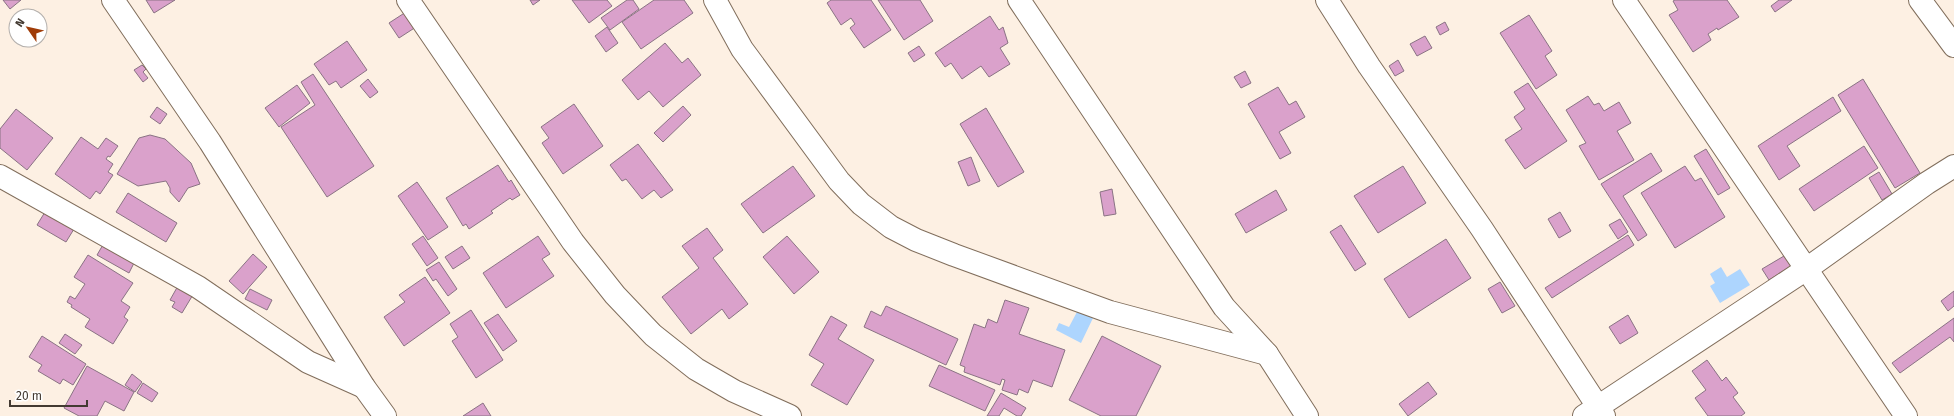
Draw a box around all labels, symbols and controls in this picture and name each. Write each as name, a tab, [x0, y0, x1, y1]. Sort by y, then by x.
north arrow	[8, 8, 48, 48]
text: N	[13, 16, 28, 29]
scale bar	[10, 382, 87, 408]
text: 20 m	[16, 389, 42, 403]

